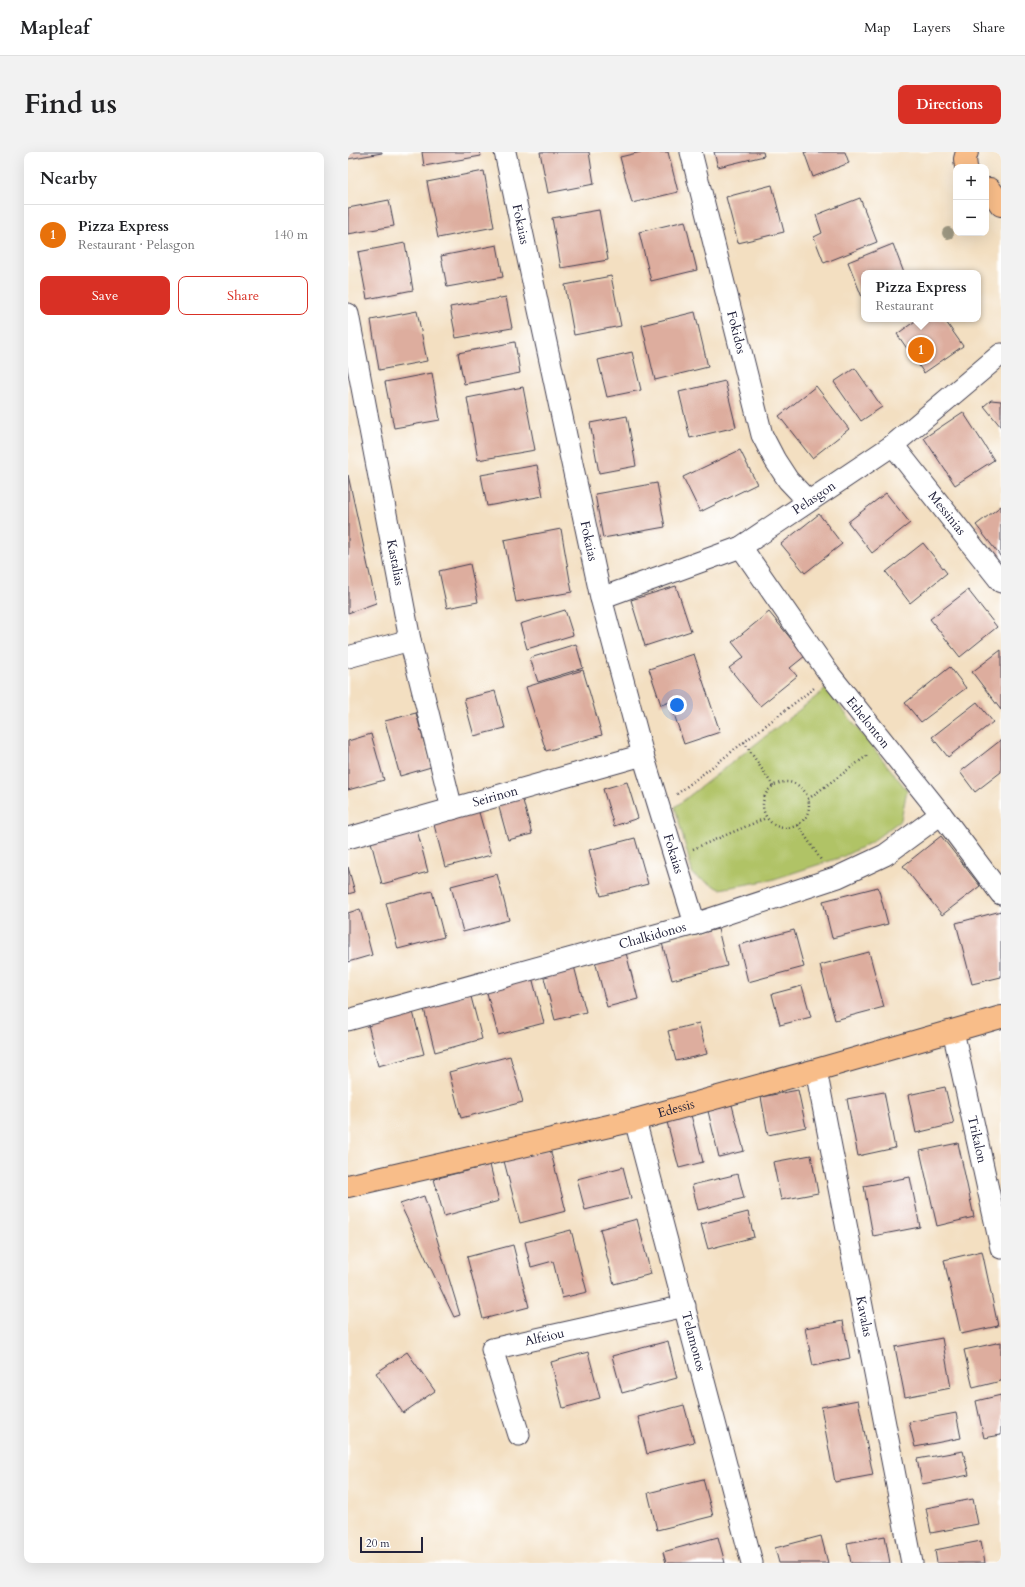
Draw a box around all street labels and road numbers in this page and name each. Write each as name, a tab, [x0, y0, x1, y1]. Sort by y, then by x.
street label: Fokaias	[507, 203, 534, 246]
street label: Fokidos	[722, 309, 750, 356]
street label: Pelasgon	[789, 477, 840, 519]
street label: Messinias	[924, 488, 970, 539]
street label: Fokaias	[576, 519, 602, 563]
street label: Kastalias	[382, 538, 408, 587]
street label: Ethelonton	[842, 693, 895, 753]
street label: Seirinon	[471, 781, 521, 811]
street label: Fokaias	[659, 832, 688, 876]
street label: Chalkidonos	[617, 918, 688, 954]
street label: Edessis	[655, 1095, 696, 1122]
street label: Trikalon	[963, 1114, 991, 1165]
street label: Kavalas	[851, 1295, 877, 1338]
street label: Telamonos	[677, 1310, 710, 1373]
street label: Alfeiou	[523, 1324, 566, 1350]

